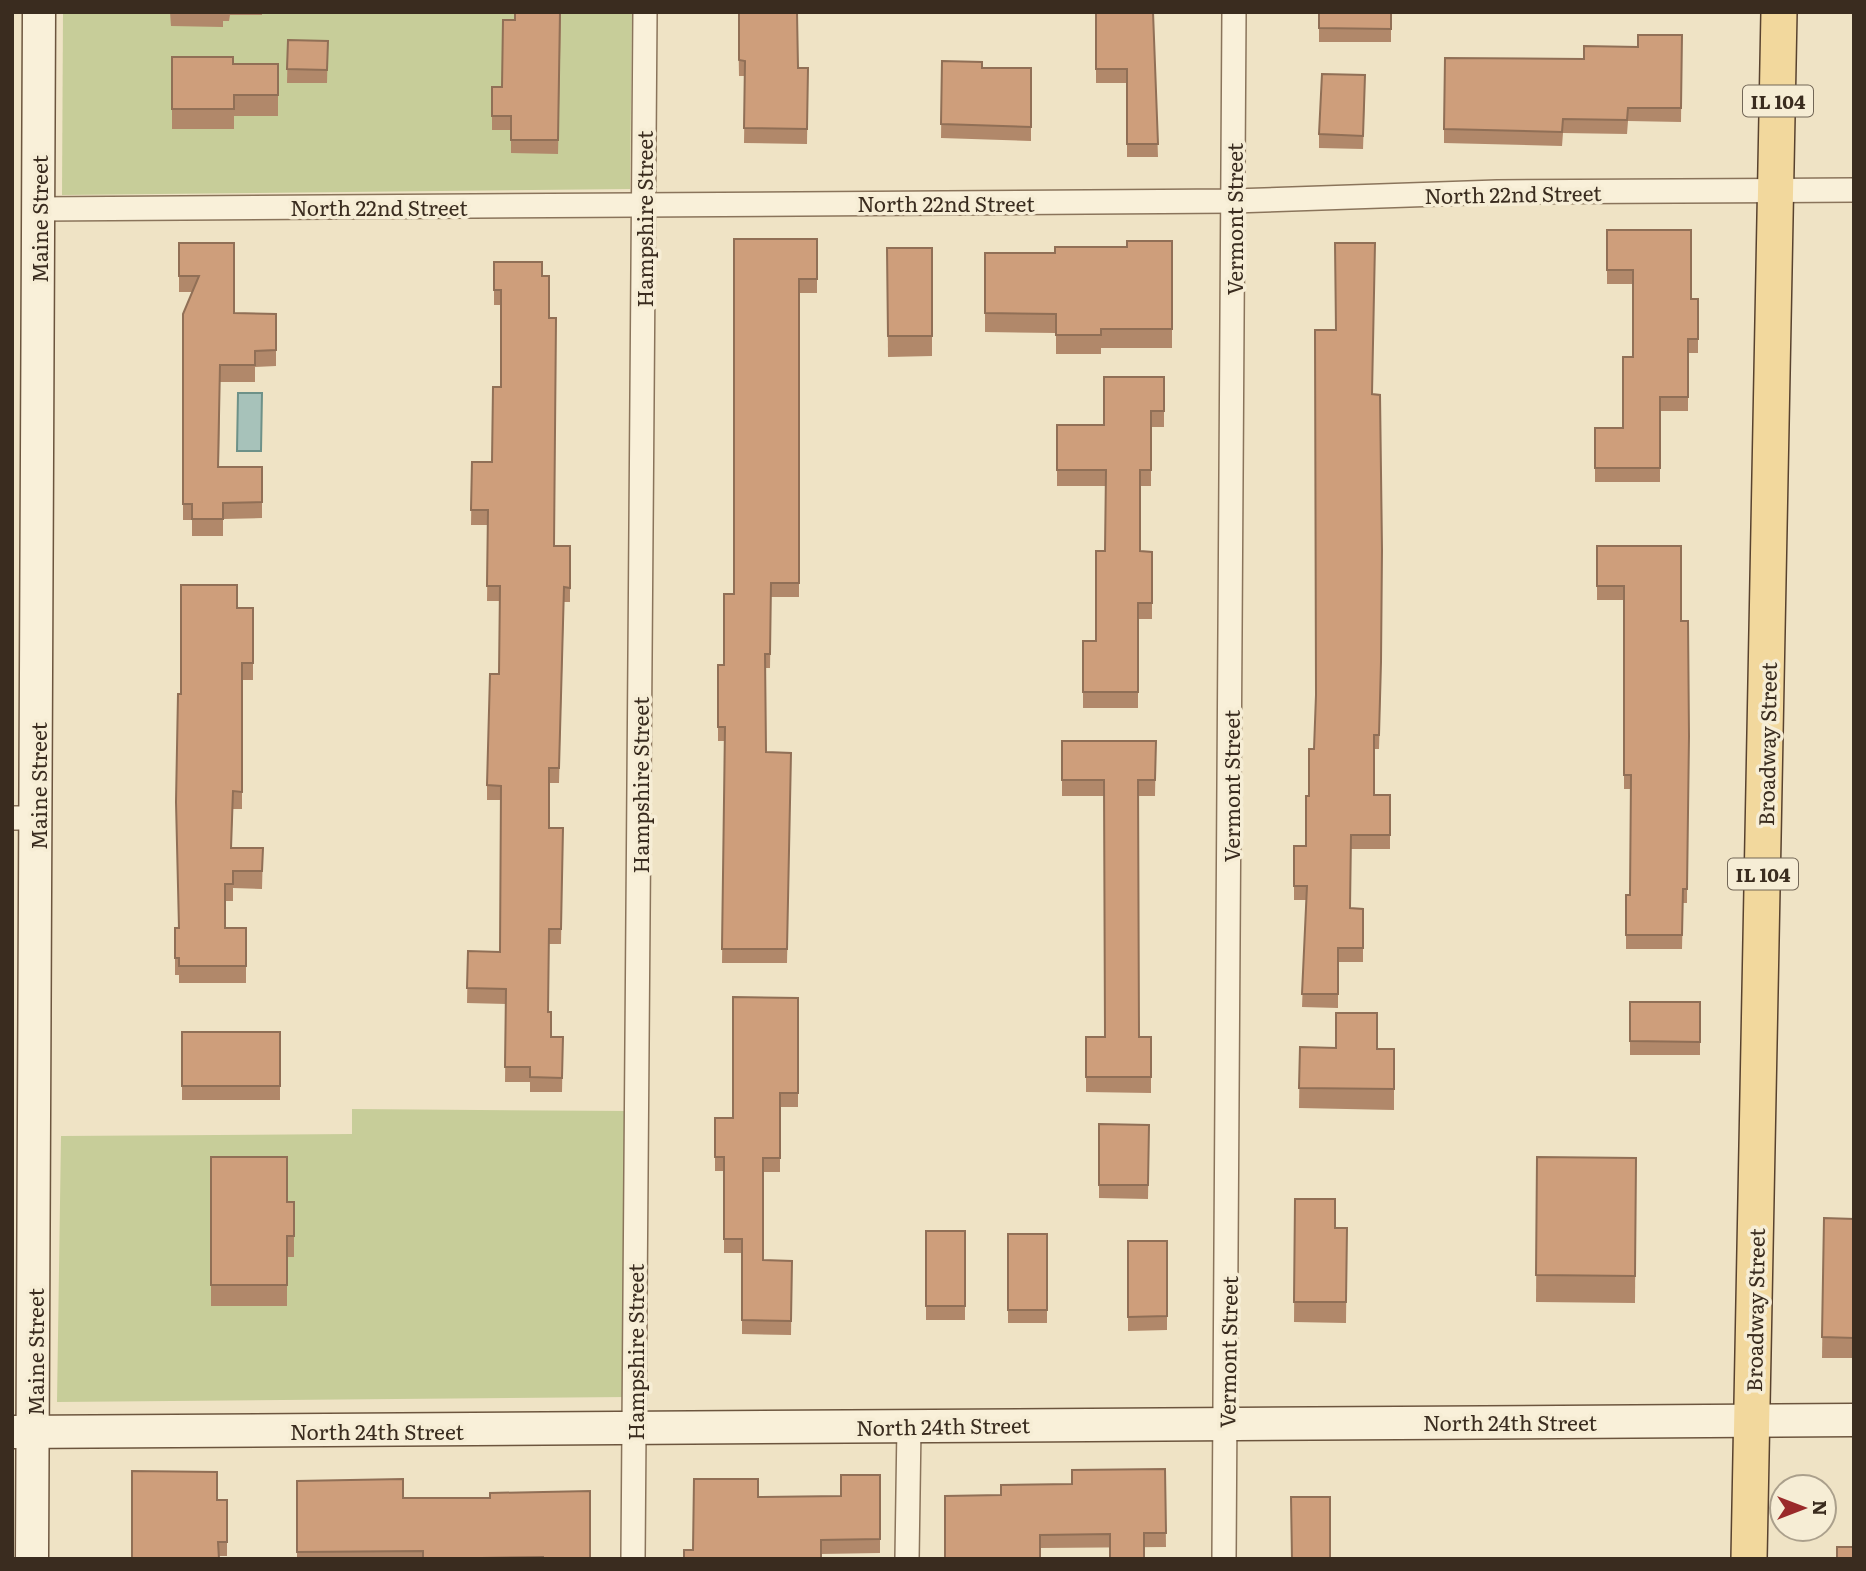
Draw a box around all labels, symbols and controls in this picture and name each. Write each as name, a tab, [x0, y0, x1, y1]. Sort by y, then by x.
road number: IL 104	[1743, 86, 1813, 116]
street label: Hampshire Street	[628, 130, 659, 307]
street label: Vermont Street	[1218, 142, 1249, 295]
street label: Maine Street	[23, 155, 54, 283]
street label: North 22nd Street	[1424, 176, 1602, 210]
street label: North 22nd Street	[857, 187, 1035, 218]
street label: North 22nd Street	[290, 191, 468, 222]
street label: Broadway Street	[1749, 661, 1783, 826]
street label: Hampshire Street	[624, 696, 655, 873]
street label: Vermont Street	[1215, 709, 1246, 862]
street label: Maine Street	[22, 722, 53, 850]
road number: IL 104	[1728, 859, 1798, 890]
street label: Broadway Street	[1737, 1227, 1771, 1392]
street label: Hampshire Street	[619, 1263, 650, 1440]
street label: Vermont Street	[1210, 1275, 1244, 1428]
street label: Maine Street	[19, 1288, 50, 1416]
street label: North 24th Street	[1423, 1406, 1598, 1437]
street label: North 24th Street	[856, 1408, 1031, 1442]
street label: North 24th Street	[290, 1415, 465, 1446]
north arrow	[1768, 1473, 1838, 1543]
text: N	[1807, 1500, 1835, 1516]

